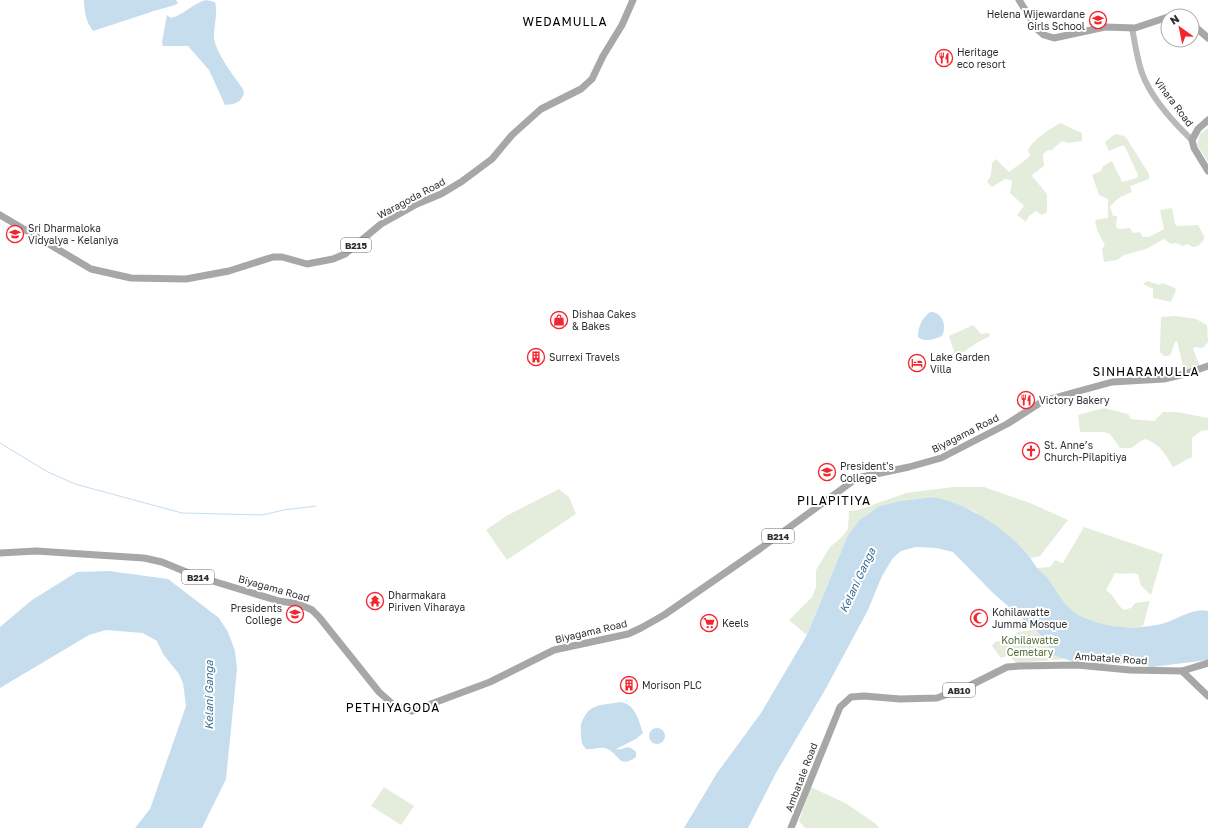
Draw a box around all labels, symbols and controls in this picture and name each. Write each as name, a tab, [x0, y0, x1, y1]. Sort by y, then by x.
place label: Helena Wijewardane Girls School	[987, 8, 1085, 32]
north arrow	[1160, 8, 1200, 48]
school or university icon: Helena Wijewardane Girls School	[1088, 10, 1108, 30]
text: N	[1167, 11, 1181, 27]
district label: WEDAMULLA	[522, 14, 608, 29]
place label: Heritage eco resort	[957, 46, 1006, 70]
restaurant icon: Heritage eco resort	[934, 48, 954, 68]
street label: Vihara Road	[1152, 75, 1196, 129]
street label: Waragoda Road	[375, 175, 447, 221]
place label: Sri Dharmaloka Vidyalya - Kelaniya	[28, 222, 118, 246]
school or university icon: Sri Dharmaloka Vidyalya - Kelaniya	[5, 224, 25, 244]
road number: B215	[341, 238, 371, 252]
place label: Dishaa Cakes & Bakes	[572, 308, 636, 332]
shop icon: Dishaa Cakes & Bakes	[549, 310, 569, 330]
building icon: Surrexi Travels	[526, 347, 546, 367]
place label: Surrexi Travels	[549, 351, 620, 363]
place label: Lake Garden Villa	[930, 351, 990, 375]
hotel icon: Lake Garden Villa	[907, 353, 927, 373]
district label: SINHARAMULLA	[1092, 364, 1200, 379]
restaurant icon: Victory Bakery	[1016, 390, 1036, 410]
place label: Victory Bakery	[1039, 394, 1110, 406]
street label: Biyagama Road	[929, 411, 1001, 455]
place label: St. Anne’s Church-Pilapitiya	[1044, 439, 1127, 463]
church icon: St. Anne’s Church-Pilapitiya	[1021, 441, 1041, 461]
place label: President's College	[840, 460, 894, 484]
school or university icon: President's College	[817, 462, 837, 482]
district label: PILAPITIYA	[797, 493, 871, 508]
road number: B214	[762, 529, 794, 543]
water label: Kelani Ganga	[836, 545, 879, 615]
road number: B214	[182, 570, 214, 584]
street label: Biyagama Road	[237, 572, 311, 604]
place label: Dharmakara Piriven Viharaya	[388, 589, 465, 613]
temple icon: Dharmakara Piriven Viharaya	[365, 591, 385, 611]
place label: Presidents College	[231, 602, 282, 626]
school or university icon: Presidents College	[285, 604, 305, 624]
place label: Kohilawatte Jumma Mosque	[992, 606, 1068, 630]
mosque icon: Kohilawatte Jumma Mosque	[969, 608, 989, 628]
supermarket icon: Keels	[699, 613, 719, 633]
street label: Biyagama Road	[554, 617, 628, 645]
place label: Keels	[722, 617, 749, 629]
park label: Kohilawatte Cemetary	[1001, 634, 1059, 658]
street label: Ambatale Road	[1074, 649, 1148, 667]
water label: Kelani Ganga	[202, 659, 216, 730]
building icon: Morison PLC	[619, 675, 639, 695]
place label: Morison PLC	[642, 679, 702, 691]
road number: AB10	[943, 683, 975, 697]
district label: PETHIYAGODA	[346, 700, 440, 715]
street label: Ambatale Road	[782, 741, 820, 813]

